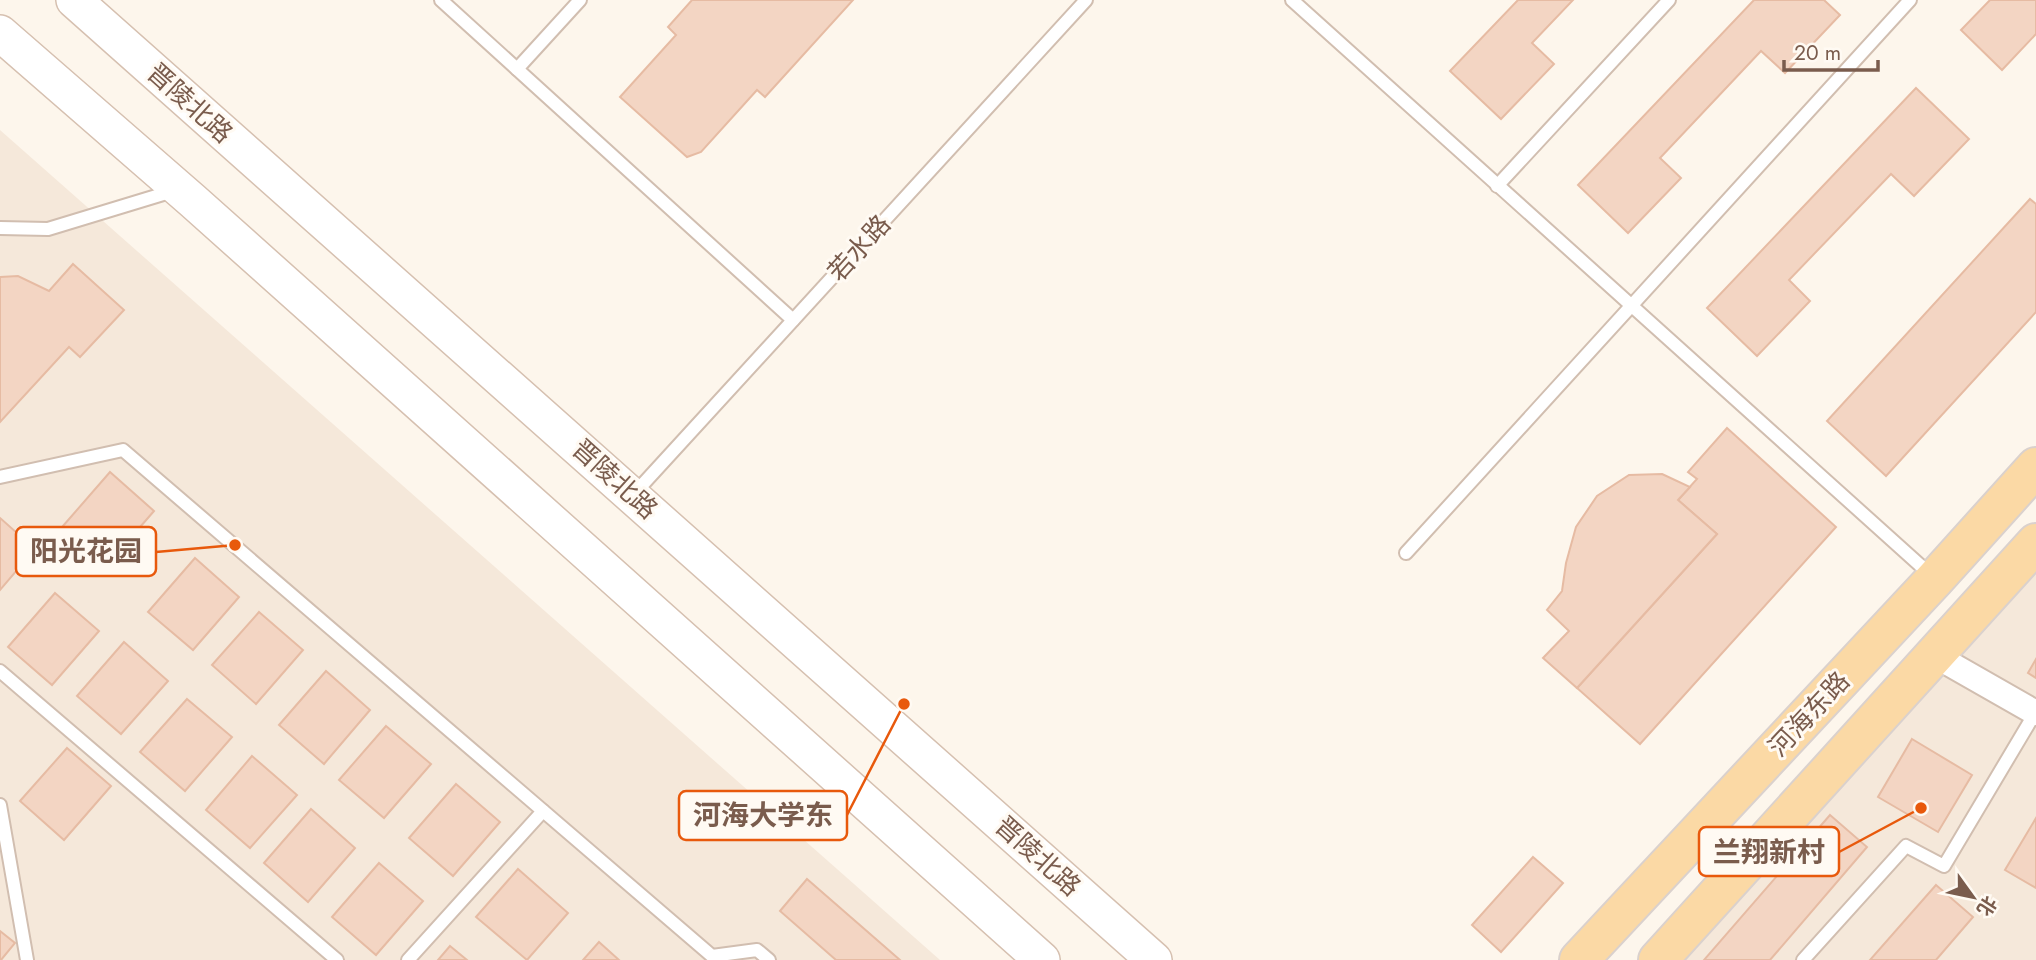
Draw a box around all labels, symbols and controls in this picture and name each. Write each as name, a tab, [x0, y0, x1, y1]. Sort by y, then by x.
scale bar	[1784, 28, 1878, 72]
text: 20 m	[1794, 38, 1841, 68]
street label: 晋陵北路	[139, 54, 241, 152]
street label: 若水路	[819, 206, 899, 290]
street label: 晋陵北路	[564, 430, 666, 528]
callout: 阳光花园	[16, 527, 156, 576]
text: 阳光花园	[30, 531, 142, 572]
street label: 河海东路	[1760, 663, 1858, 765]
callout: 河海大学东	[679, 791, 847, 840]
text: 河海大学东	[693, 795, 833, 836]
street label: 晋陵北路	[987, 807, 1089, 905]
callout: 兰翔新村	[1699, 827, 1839, 876]
text: 兰翔新村	[1713, 832, 1825, 873]
north arrow	[1938, 862, 2008, 932]
text: 北	[1970, 891, 2003, 921]

